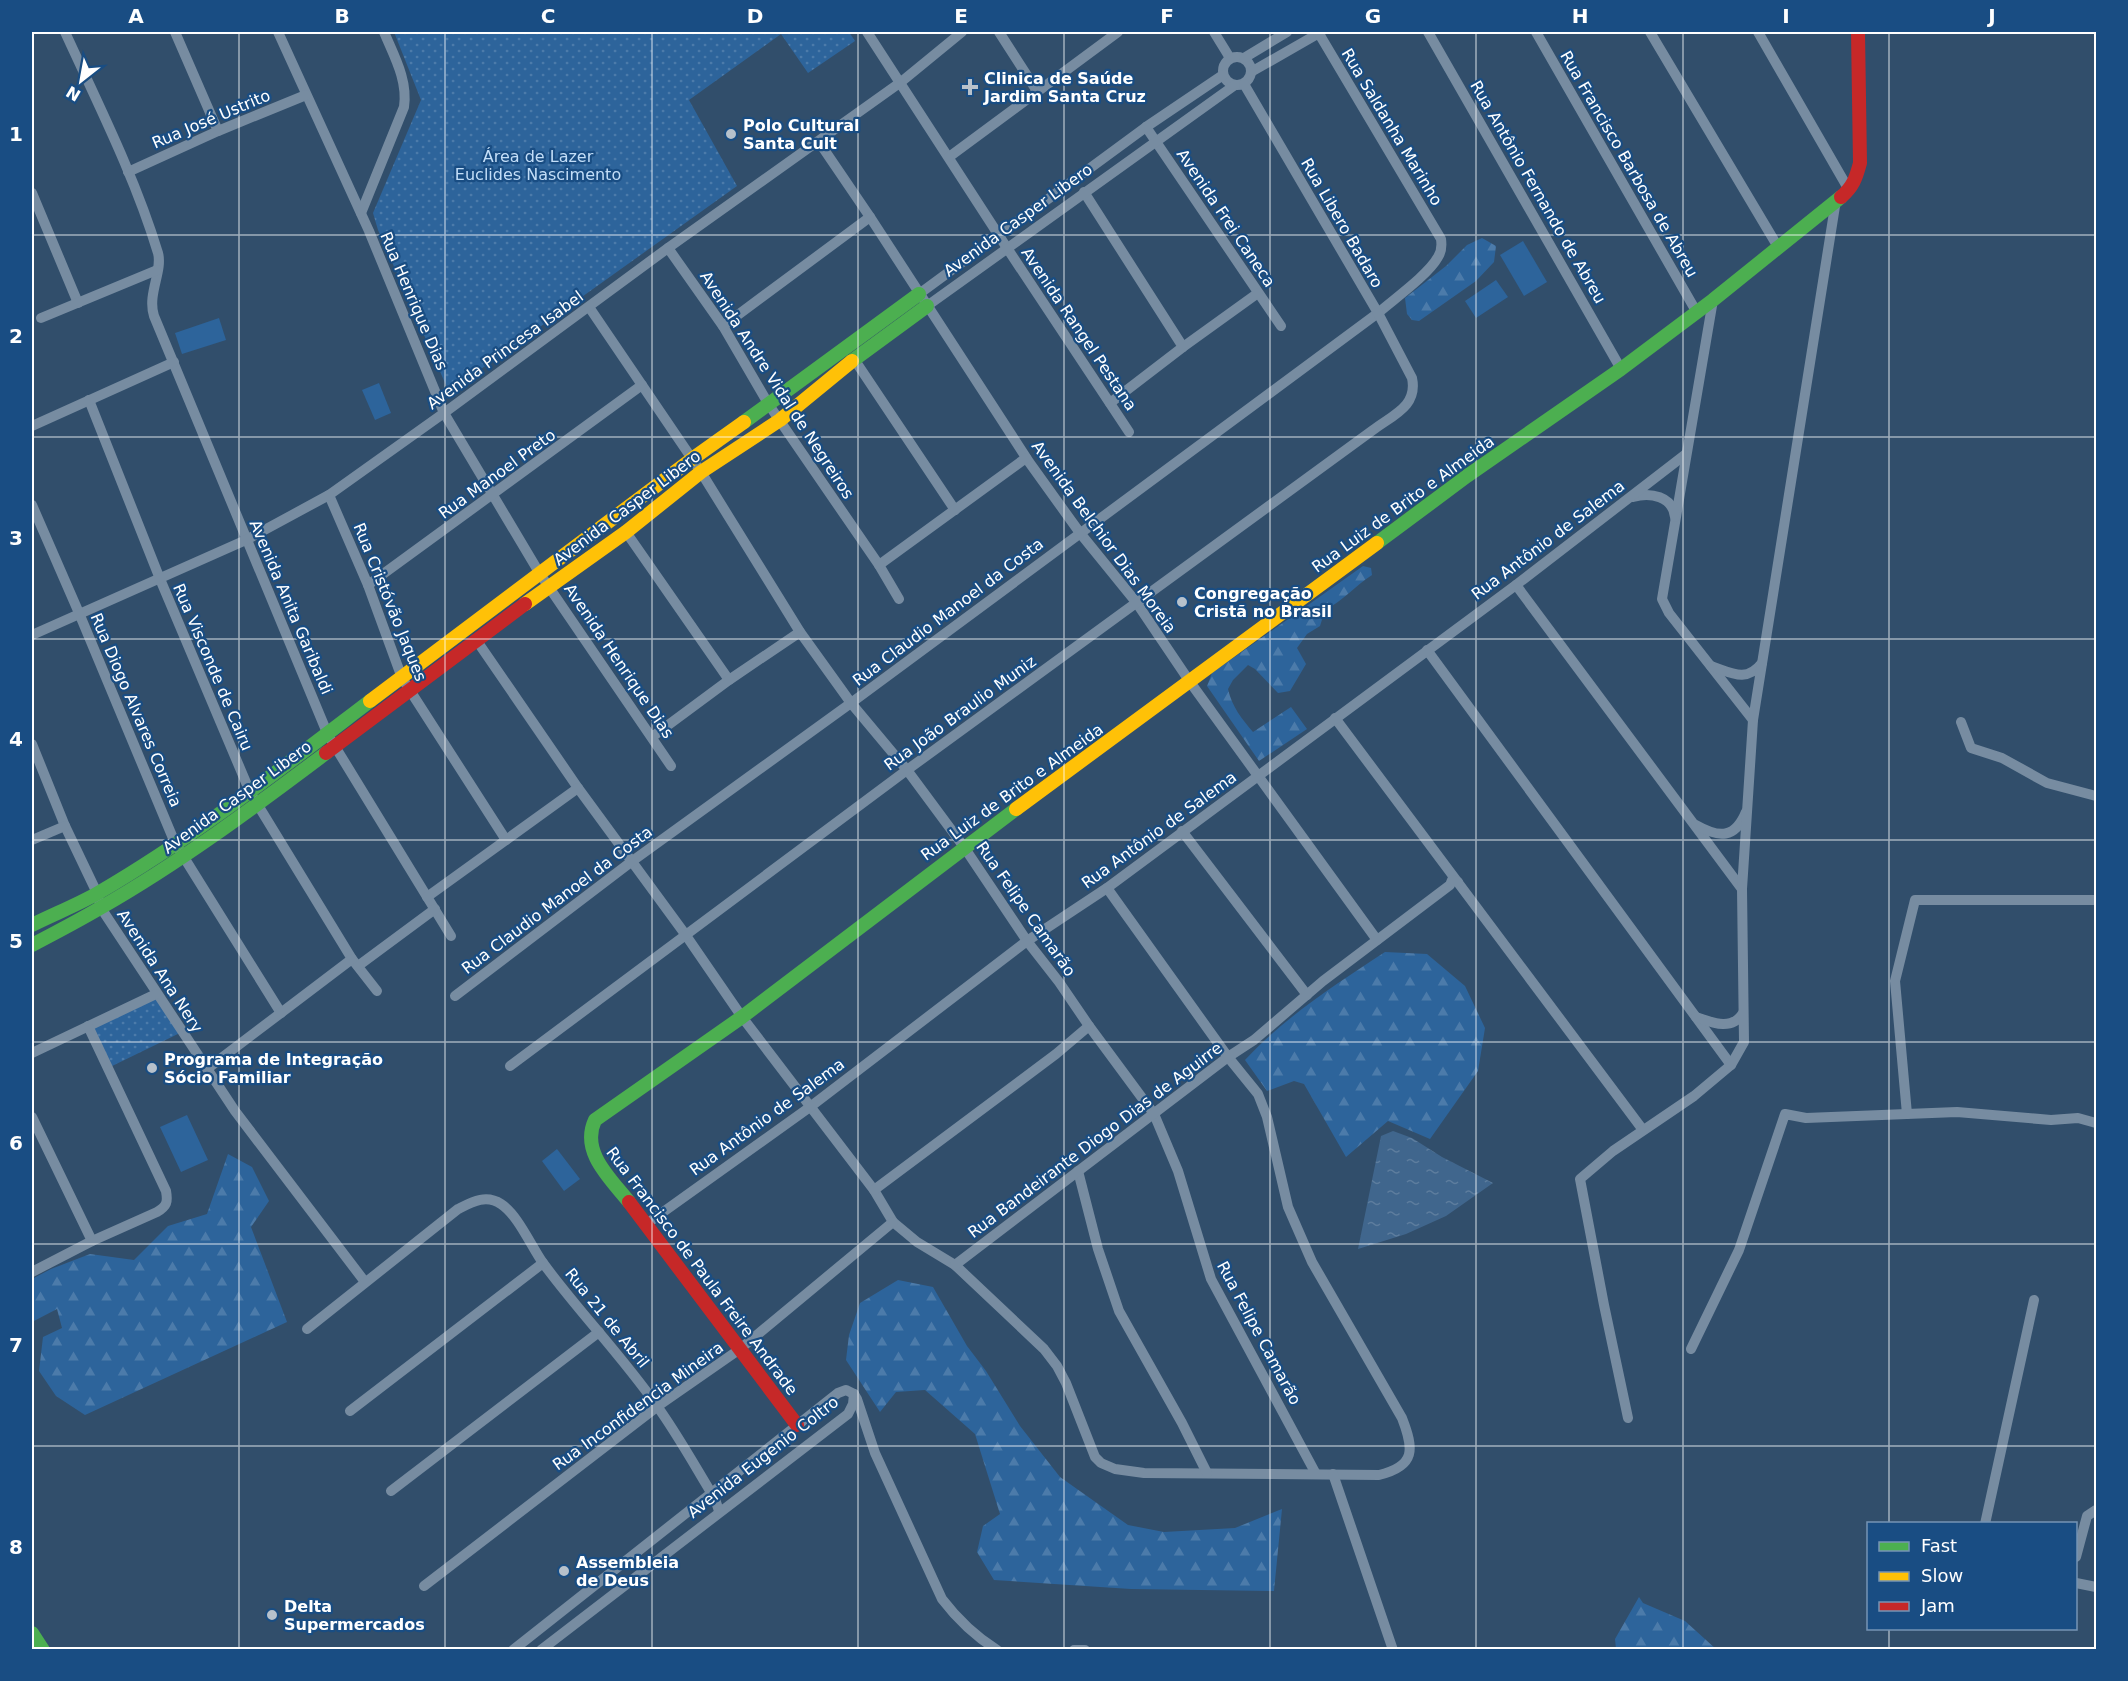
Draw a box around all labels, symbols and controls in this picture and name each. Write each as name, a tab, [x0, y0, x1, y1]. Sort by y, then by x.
text: A	[128, 4, 144, 28]
text: B	[334, 4, 350, 28]
text: C	[541, 4, 555, 28]
text: D	[747, 4, 763, 28]
text: E	[954, 4, 968, 28]
text: F	[1160, 4, 1174, 28]
text: G	[1365, 4, 1381, 28]
text: H	[1572, 4, 1588, 28]
text: I	[1782, 4, 1790, 28]
text: J	[1986, 4, 1996, 28]
street label: Rua Saldanha Marinho	[1338, 45, 1446, 209]
street label: Rua Francisco Barbosa de Abreu	[1556, 47, 1702, 281]
north arrow	[51, 51, 111, 111]
place label: Clinica de Saúde Jardim Santa Cruz	[983, 69, 1146, 106]
street label: Rua Antônio Fernando de Abreu	[1466, 77, 1610, 307]
marker: Clinica de Saúde Jardim Santa Cruz	[961, 78, 979, 96]
text: N	[63, 82, 84, 105]
street label: Rua José Ustrito	[149, 86, 273, 152]
place label: Polo Cultural Santa Cult	[743, 116, 860, 153]
text: 1	[9, 122, 23, 146]
marker: Polo Cultural Santa Cult	[724, 127, 738, 141]
street label: Avenida Frei Caneca	[1173, 145, 1279, 291]
park label: Área de Lazer Euclides Nascimento	[455, 147, 621, 184]
street label: Rua Libero Badaro	[1297, 155, 1387, 291]
street label: Avenida Casper Libero	[940, 160, 1096, 280]
street label: Rua Henrique Dias	[376, 229, 452, 373]
street label: Avenida Rangel Pestana	[1017, 244, 1141, 414]
street label: Avenida Andre Vidal de Negreiros	[696, 268, 858, 502]
street label: Avenida Princesa Isabel	[423, 287, 587, 413]
text: 2	[9, 324, 23, 348]
street label: Rua Manoel Preto	[435, 425, 559, 523]
street label: Rua Luiz de Brito e Almeida	[1308, 432, 1498, 576]
street label: Avenida Belchior Dias Moreia	[1028, 437, 1180, 637]
street label: Avenida Casper Libero	[550, 446, 704, 570]
street label: Rua Antônio de Salema	[1468, 476, 1628, 604]
street label: Avenida Anita Garibaldi	[246, 517, 336, 697]
street label: Rua Cristóvão Jaques	[350, 520, 430, 684]
text: 3	[9, 526, 23, 550]
street label: Rua Claudio Manoel da Costa	[849, 534, 1047, 690]
street label: Avenida Henrique Dias	[560, 580, 678, 742]
street label: Rua Visconde de Cairu	[169, 581, 257, 753]
place label: Congregação Cristã no Brasil	[1194, 584, 1332, 621]
marker: Congregação Cristã no Brasil	[1175, 595, 1189, 609]
street label: Rua Diogo Alvares Correia	[86, 610, 186, 810]
street label: Rua João Braulio Muniz	[880, 652, 1040, 774]
street label: Rua Luiz de Brito e Almeida	[917, 720, 1107, 864]
text: 4	[9, 727, 23, 751]
street label: Avenida Casper Libero	[159, 737, 315, 857]
street label: Rua Antônio de Salema	[1078, 767, 1240, 893]
street label: Rua Claudio Manoel da Costa	[458, 822, 656, 978]
street label: Rua Felipe Camarão	[972, 838, 1080, 980]
street label: Avenida Ana Nery	[113, 906, 207, 1036]
text: 5	[9, 929, 23, 953]
street label: Rua Bandeirante Diogo Dias de Aguirre	[964, 1038, 1226, 1242]
place label: Programa de Integração Sócio Familiar	[164, 1050, 383, 1087]
street label: Rua Antônio de Salema	[686, 1054, 848, 1180]
marker: Programa de Integração Sócio Familiar	[145, 1061, 159, 1075]
text: 6	[9, 1131, 23, 1155]
street label: Rua Francisco de Paula Freire Andrade	[602, 1143, 802, 1399]
street label: Rua Felipe Camarão	[1213, 1258, 1305, 1408]
street label: Rua 21 de Abril	[561, 1264, 653, 1372]
text: 7	[9, 1333, 23, 1357]
street label: Rua Inconfidencia Mineira	[549, 1338, 727, 1474]
street label: Avenida Eugenio Coltro	[684, 1392, 842, 1522]
legend	[1867, 1522, 2077, 1630]
text: 8	[9, 1535, 23, 1559]
text: Fast	[1921, 1535, 1957, 1556]
place label: Assembleia de Deus	[576, 1553, 679, 1590]
marker: Assembleia de Deus	[557, 1564, 571, 1578]
text: Slow	[1921, 1565, 1963, 1586]
text: Jam	[1920, 1595, 1955, 1616]
place label: Delta Supermercados	[284, 1597, 425, 1634]
marker: Delta Supermercados	[265, 1608, 279, 1622]

